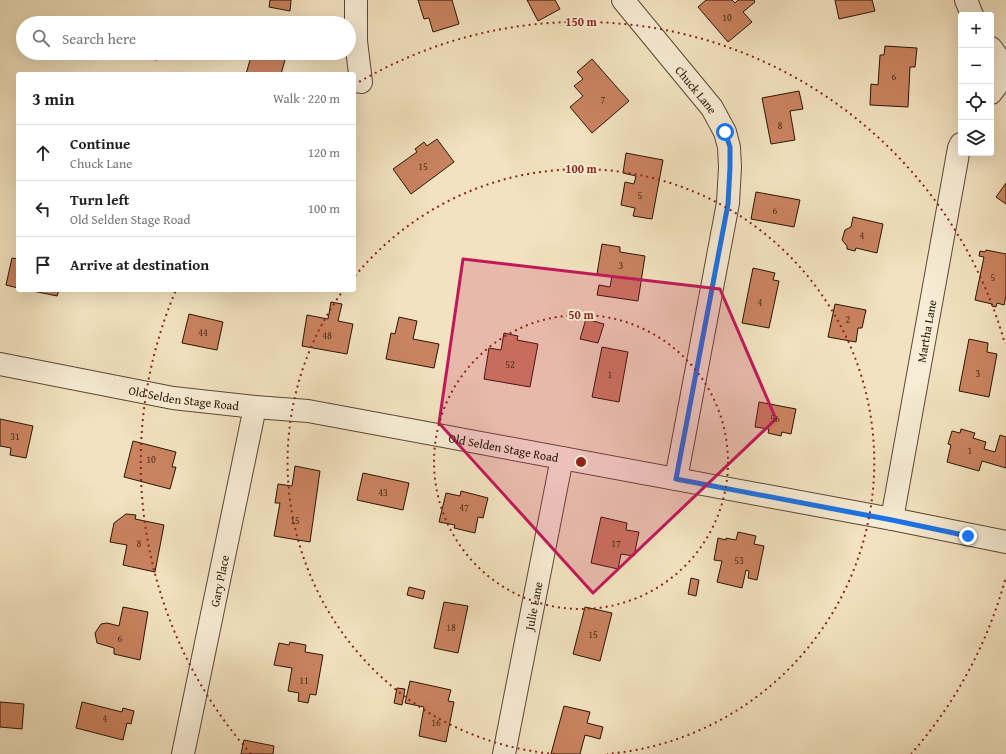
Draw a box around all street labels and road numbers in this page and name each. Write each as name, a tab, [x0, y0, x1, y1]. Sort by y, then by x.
street label: Chuck Lane	[672, 62, 722, 117]
street label: Martha Lane	[912, 298, 940, 364]
street label: Old Selden Stage Road	[127, 381, 240, 414]
street label: Old Selden Stage Road	[447, 429, 561, 466]
street label: Gary Place	[205, 553, 233, 608]
street label: Julie Lane	[520, 580, 546, 634]

